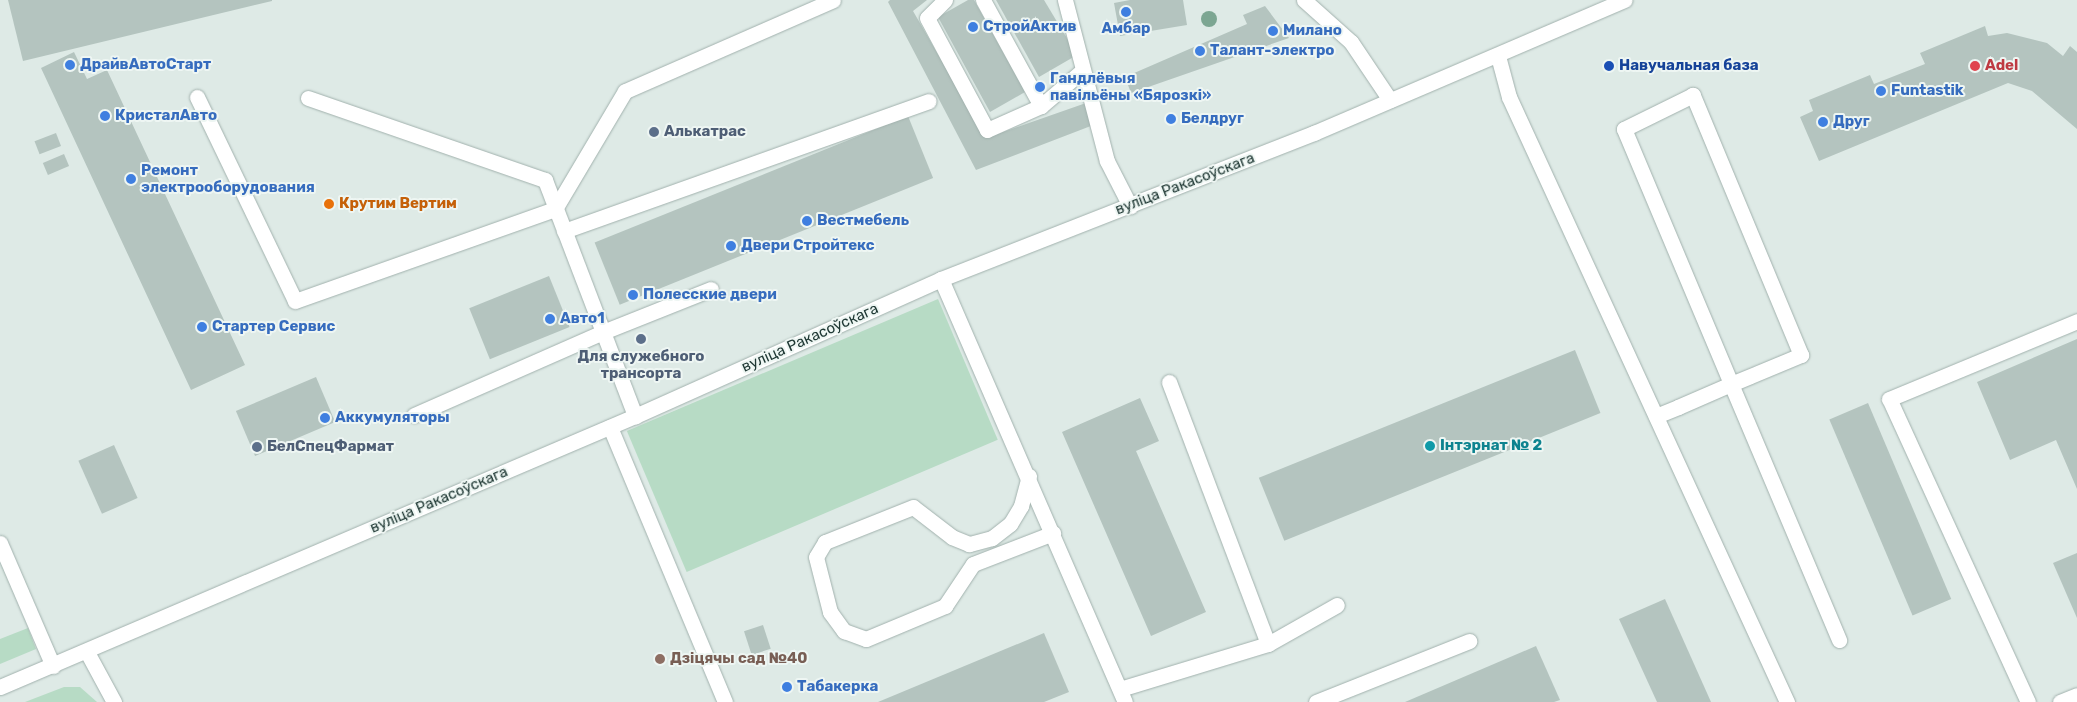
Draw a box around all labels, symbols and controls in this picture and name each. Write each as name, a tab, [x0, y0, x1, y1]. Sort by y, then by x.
marker: Амбар	[1120, 6, 1132, 18]
place label: СтройАктив	[983, 18, 1077, 36]
place label: Амбар	[1101, 20, 1151, 38]
marker: СтройАктив	[967, 21, 979, 33]
place label: Милано	[1283, 22, 1342, 40]
marker: Милано	[1267, 25, 1279, 37]
place label: Талант-электро	[1210, 42, 1335, 60]
marker: Талант-электро	[1194, 45, 1206, 57]
place label: ДрайвАвтоСтарт	[80, 56, 211, 74]
place label: Навучальная база	[1619, 57, 1759, 75]
place label: Adel	[1985, 57, 2018, 75]
marker: ДрайвАвтоСтарт	[64, 59, 76, 71]
marker: Навучальная база	[1603, 60, 1615, 72]
marker: Adel	[1969, 60, 1981, 72]
place label: Гандлёвыя павільёны «Бярозкі»	[1050, 69, 1211, 104]
marker: Гандлёвыя павільёны «Бярозкі»	[1034, 81, 1046, 93]
place label: Funtastik	[1891, 82, 1964, 100]
marker: Funtastik	[1875, 85, 1887, 97]
place label: КристалАвто	[115, 107, 217, 125]
marker: КристалАвто	[99, 110, 111, 122]
place label: Белдруг	[1181, 110, 1244, 128]
marker: Белдруг	[1165, 113, 1177, 125]
place label: Друг	[1833, 113, 1870, 131]
marker: Друг	[1817, 116, 1829, 128]
place label: Алькатрас	[664, 123, 746, 141]
marker: Алькатрас	[648, 126, 660, 138]
street label: вуліца Ракасоўскага	[1113, 149, 1257, 219]
place label: Ремонт электрооборудования	[141, 161, 315, 196]
marker: Ремонт электрооборудования	[125, 173, 137, 185]
place label: Крутим Вертим	[339, 195, 457, 213]
marker: Крутим Вертим	[323, 198, 335, 210]
place label: Вестмебель	[817, 212, 909, 230]
marker: Вестмебель	[801, 215, 813, 227]
place label: Двери Стройтекс	[741, 237, 875, 255]
marker: Двери Стройтекс	[725, 240, 737, 252]
place label: Полесские двери	[643, 286, 777, 304]
marker: Полесские двери	[627, 289, 639, 301]
street label: вуліца Ракасоўскага	[739, 300, 881, 376]
place label: Авто1	[560, 310, 605, 328]
marker: Авто1	[544, 313, 556, 325]
place label: Стартер Сервис	[212, 318, 335, 336]
marker: Стартер Сервис	[196, 321, 208, 333]
marker: Для служебного трансорта	[635, 333, 647, 345]
place label: Для служебного трансорта	[578, 347, 704, 382]
place label: Аккумуляторы	[335, 409, 450, 427]
marker: Аккумуляторы	[319, 412, 331, 424]
place label: Інтэрнат № 2	[1440, 437, 1542, 455]
place label: БелСпецФармат	[267, 438, 394, 456]
marker: Інтэрнат № 2	[1424, 440, 1436, 452]
marker: БелСпецФармат	[251, 441, 263, 453]
street label: вуліца Ракасоўскага	[367, 463, 511, 537]
place label: Дзіцячы сад №40	[670, 650, 807, 668]
marker: Дзіцячы сад №40	[654, 653, 666, 665]
place label: Табакерка	[797, 678, 878, 696]
marker: Табакерка	[781, 681, 793, 693]

